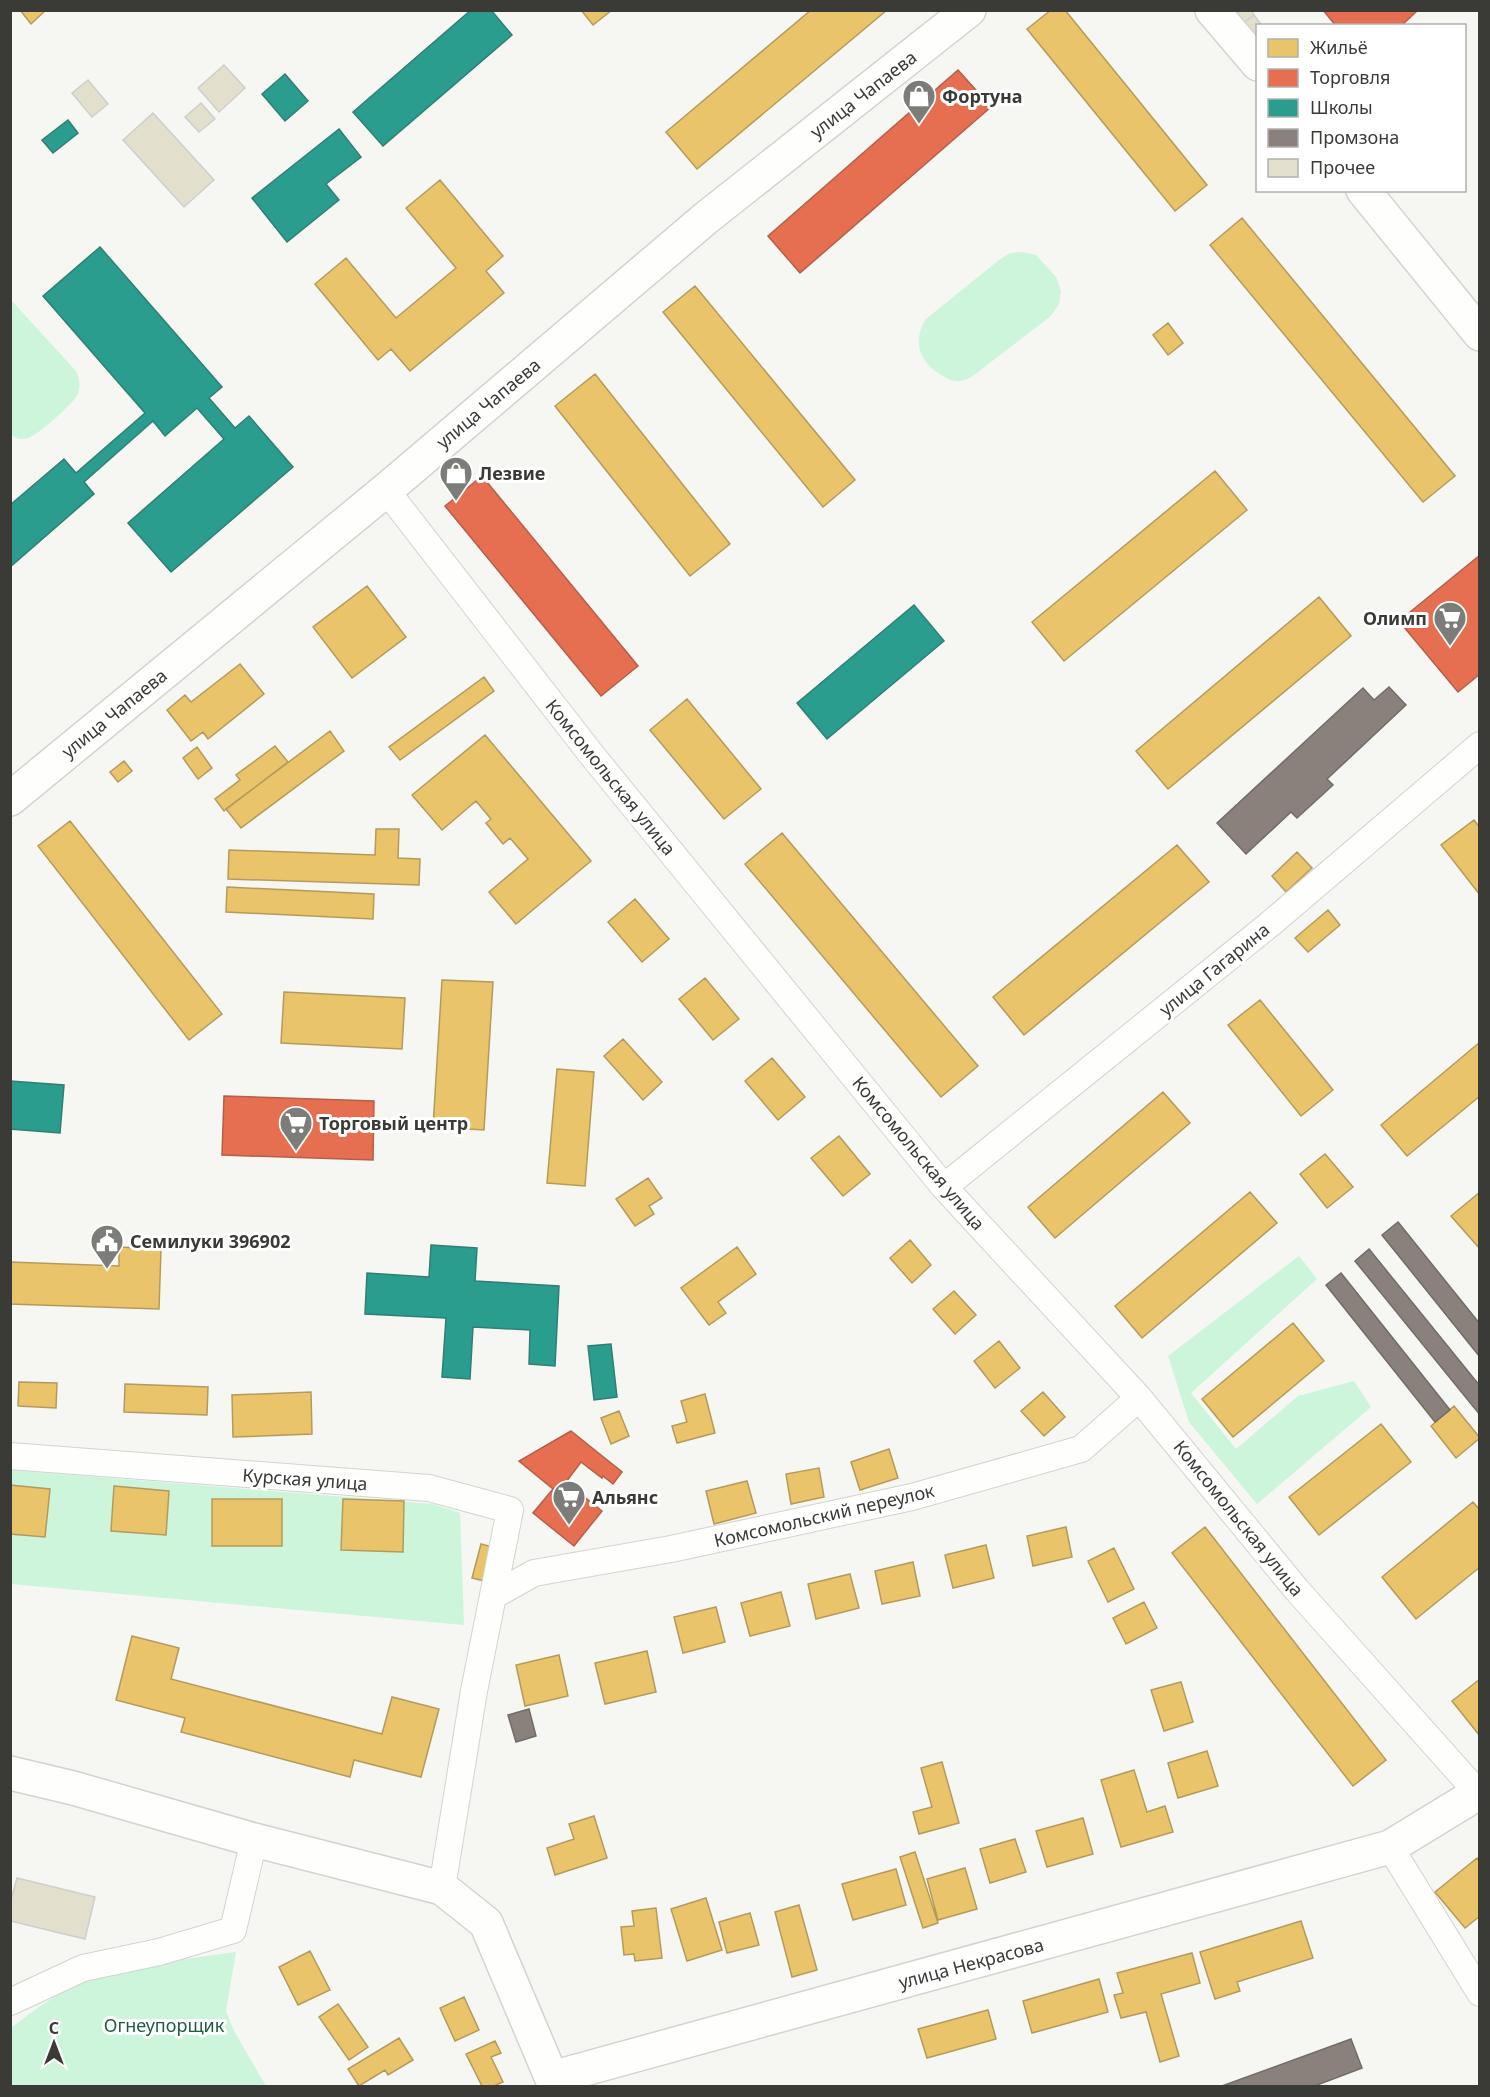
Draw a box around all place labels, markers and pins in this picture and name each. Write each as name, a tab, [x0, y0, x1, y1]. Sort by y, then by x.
shop icon: Фортуна	[901, 78, 937, 125]
place label: Фортуна	[942, 84, 1023, 108]
shop icon: Лезвие	[438, 455, 474, 502]
place label: Лезвие	[479, 461, 545, 485]
supermarket icon: Олимп	[1432, 600, 1468, 647]
place label: Олимп	[1363, 606, 1427, 630]
supermarket icon: Торговый центр	[278, 1105, 314, 1152]
place label: Торговый центр	[319, 1111, 468, 1135]
public building icon: Семилуки 396902	[89, 1223, 125, 1270]
place label: Семилуки 396902	[130, 1229, 291, 1253]
supermarket icon: Альянс	[551, 1479, 587, 1526]
place label: Альянс	[592, 1485, 658, 1509]

